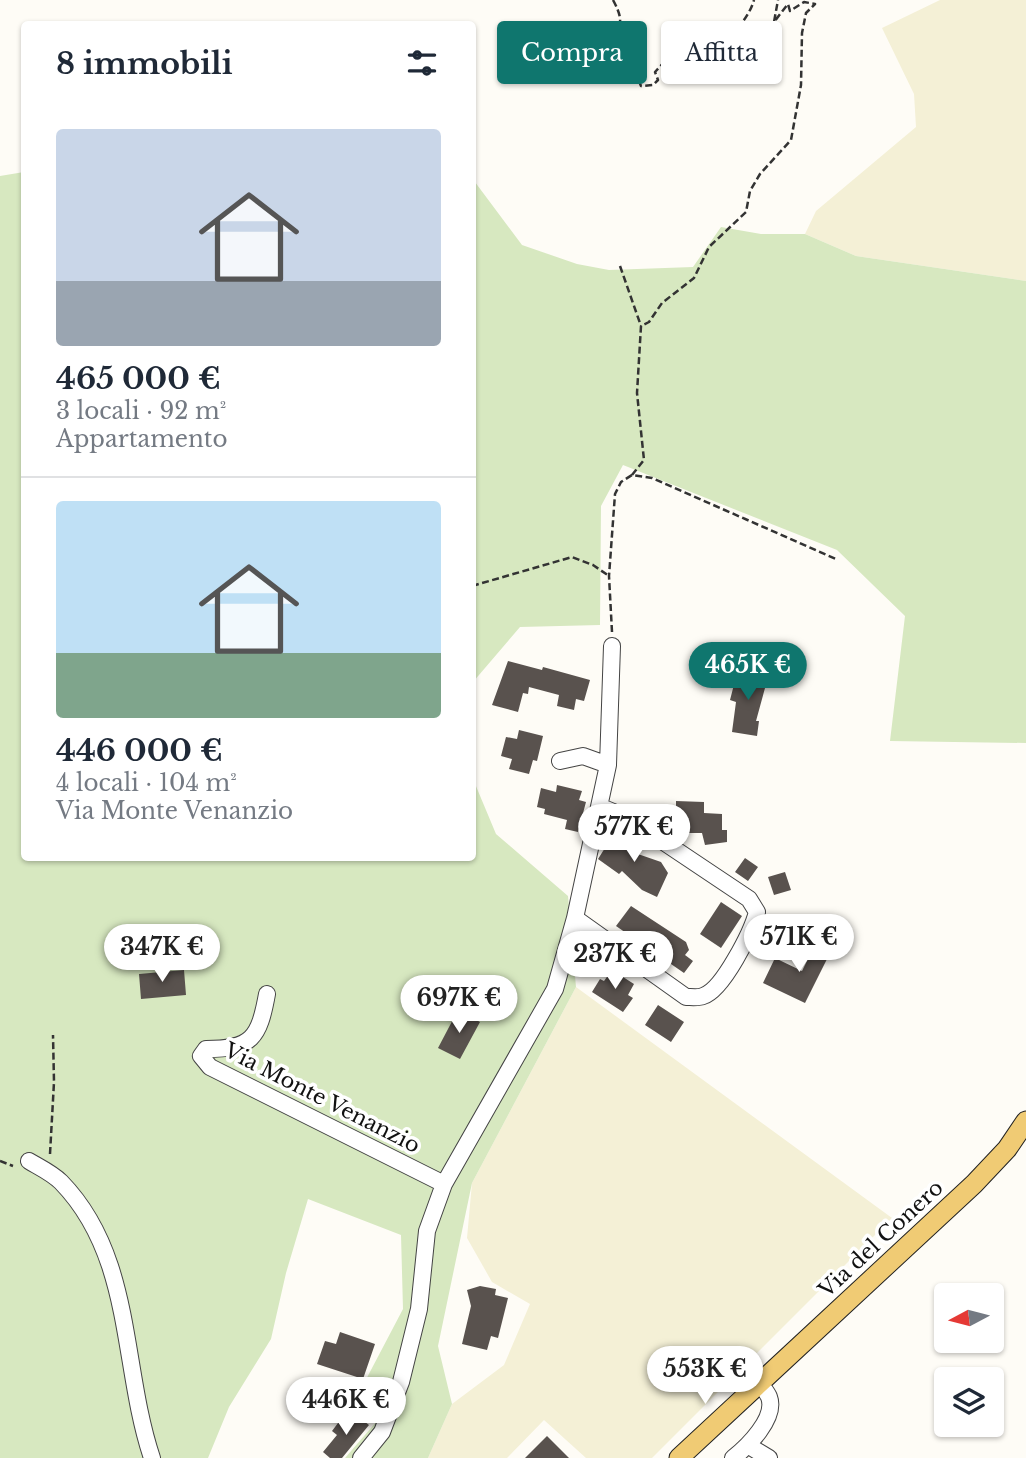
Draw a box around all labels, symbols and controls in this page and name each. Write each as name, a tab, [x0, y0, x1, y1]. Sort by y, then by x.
chip: Compra	[497, 21, 647, 84]
chip: Affitta	[661, 21, 782, 84]
icon: filters	[403, 44, 441, 82]
text: 8 immobili	[56, 45, 233, 82]
icon: home	[186, 174, 312, 300]
text: 465 000 €	[56, 360, 221, 397]
text: 3 locali · 92 m²	[56, 397, 226, 425]
text: Appartamento	[56, 425, 228, 453]
icon: home	[186, 546, 312, 672]
pin: 465K €	[691, 642, 805, 702]
text: 465K €	[705, 651, 791, 679]
text: 446 000 €	[56, 732, 223, 769]
text: 4 locali · 104 m²	[56, 769, 237, 797]
text: Via Monte Venanzio	[56, 797, 293, 825]
pin: 577K €	[577, 804, 691, 864]
text: 577K €	[594, 813, 674, 841]
pin: 571K €	[742, 914, 856, 974]
text: 571K €	[760, 923, 838, 951]
pin: 347K €	[105, 925, 219, 984]
pin: 237K €	[558, 932, 672, 991]
text: 347K €	[120, 933, 204, 961]
text: 237K €	[573, 940, 657, 968]
pin: 697K €	[402, 976, 516, 1035]
text: 697K €	[416, 984, 502, 1012]
street label: Via Monte Venanzio	[219, 1037, 424, 1159]
street label: Via del Conero	[813, 1175, 949, 1304]
north arrow	[934, 1283, 1004, 1353]
map controls	[934, 1283, 1004, 1437]
pin: 553K €	[648, 1346, 762, 1406]
text: 553K €	[663, 1355, 747, 1383]
button: layers	[934, 1367, 1004, 1437]
pin: 446K €	[289, 1378, 403, 1437]
text: 446K €	[302, 1386, 390, 1414]

